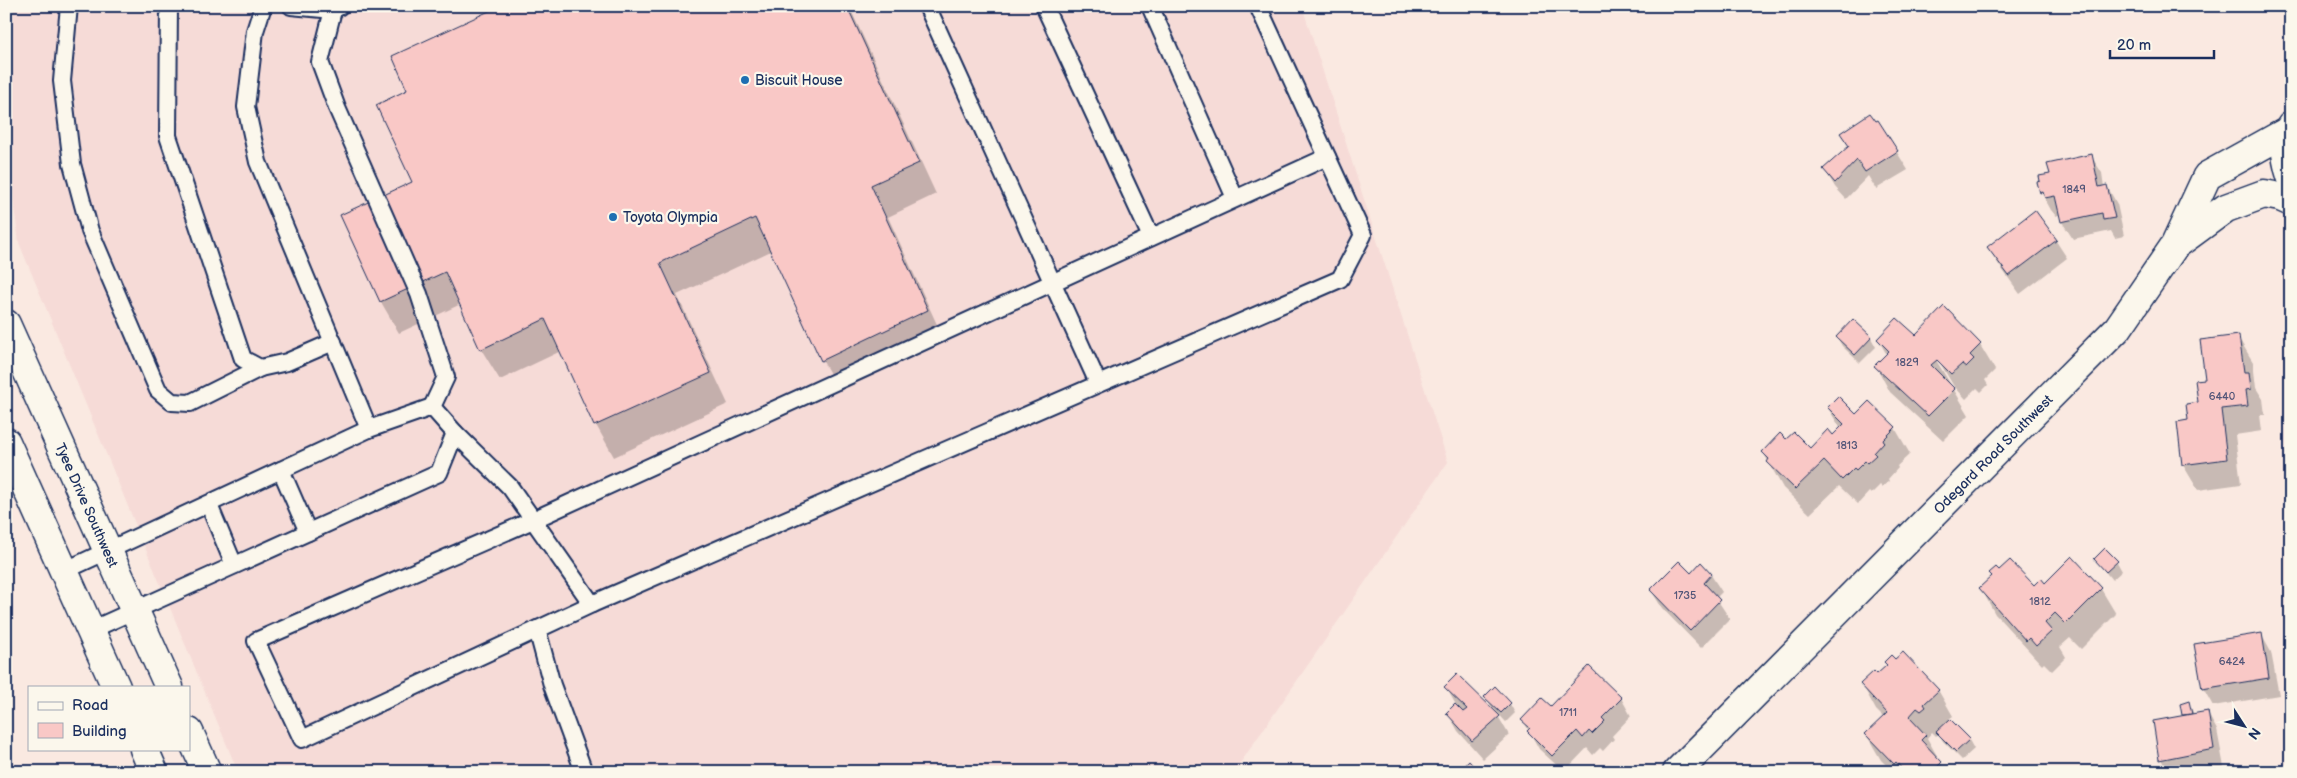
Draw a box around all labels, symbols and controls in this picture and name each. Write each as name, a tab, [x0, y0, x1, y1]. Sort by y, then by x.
scale bar	[2110, 28, 2213, 60]
text: 20 m	[2117, 36, 2151, 55]
place label: Biscuit House	[755, 72, 842, 89]
marker: Biscuit House	[739, 74, 751, 86]
house number: 1849	[2062, 183, 2086, 196]
place label: Toyota Olympia	[623, 209, 718, 226]
marker: Toyota Olympia	[607, 211, 619, 223]
house number: 1829	[1895, 356, 1919, 369]
house number: 6440	[2209, 390, 2236, 403]
street label: Odegard Road Southwest	[1930, 391, 2057, 517]
house number: 1813	[1836, 439, 1858, 452]
street label: Tyee Drive Southwest	[51, 440, 122, 571]
house number: 1735	[1674, 589, 1696, 602]
house number: 1812	[2029, 595, 2051, 608]
house number: 6424	[2219, 655, 2246, 668]
legend	[28, 686, 190, 750]
text: Road	[72, 696, 108, 715]
north arrow	[2220, 700, 2270, 750]
house number: 1711	[1559, 706, 1577, 719]
text: Building	[72, 722, 127, 741]
text: N	[2244, 724, 2264, 743]

